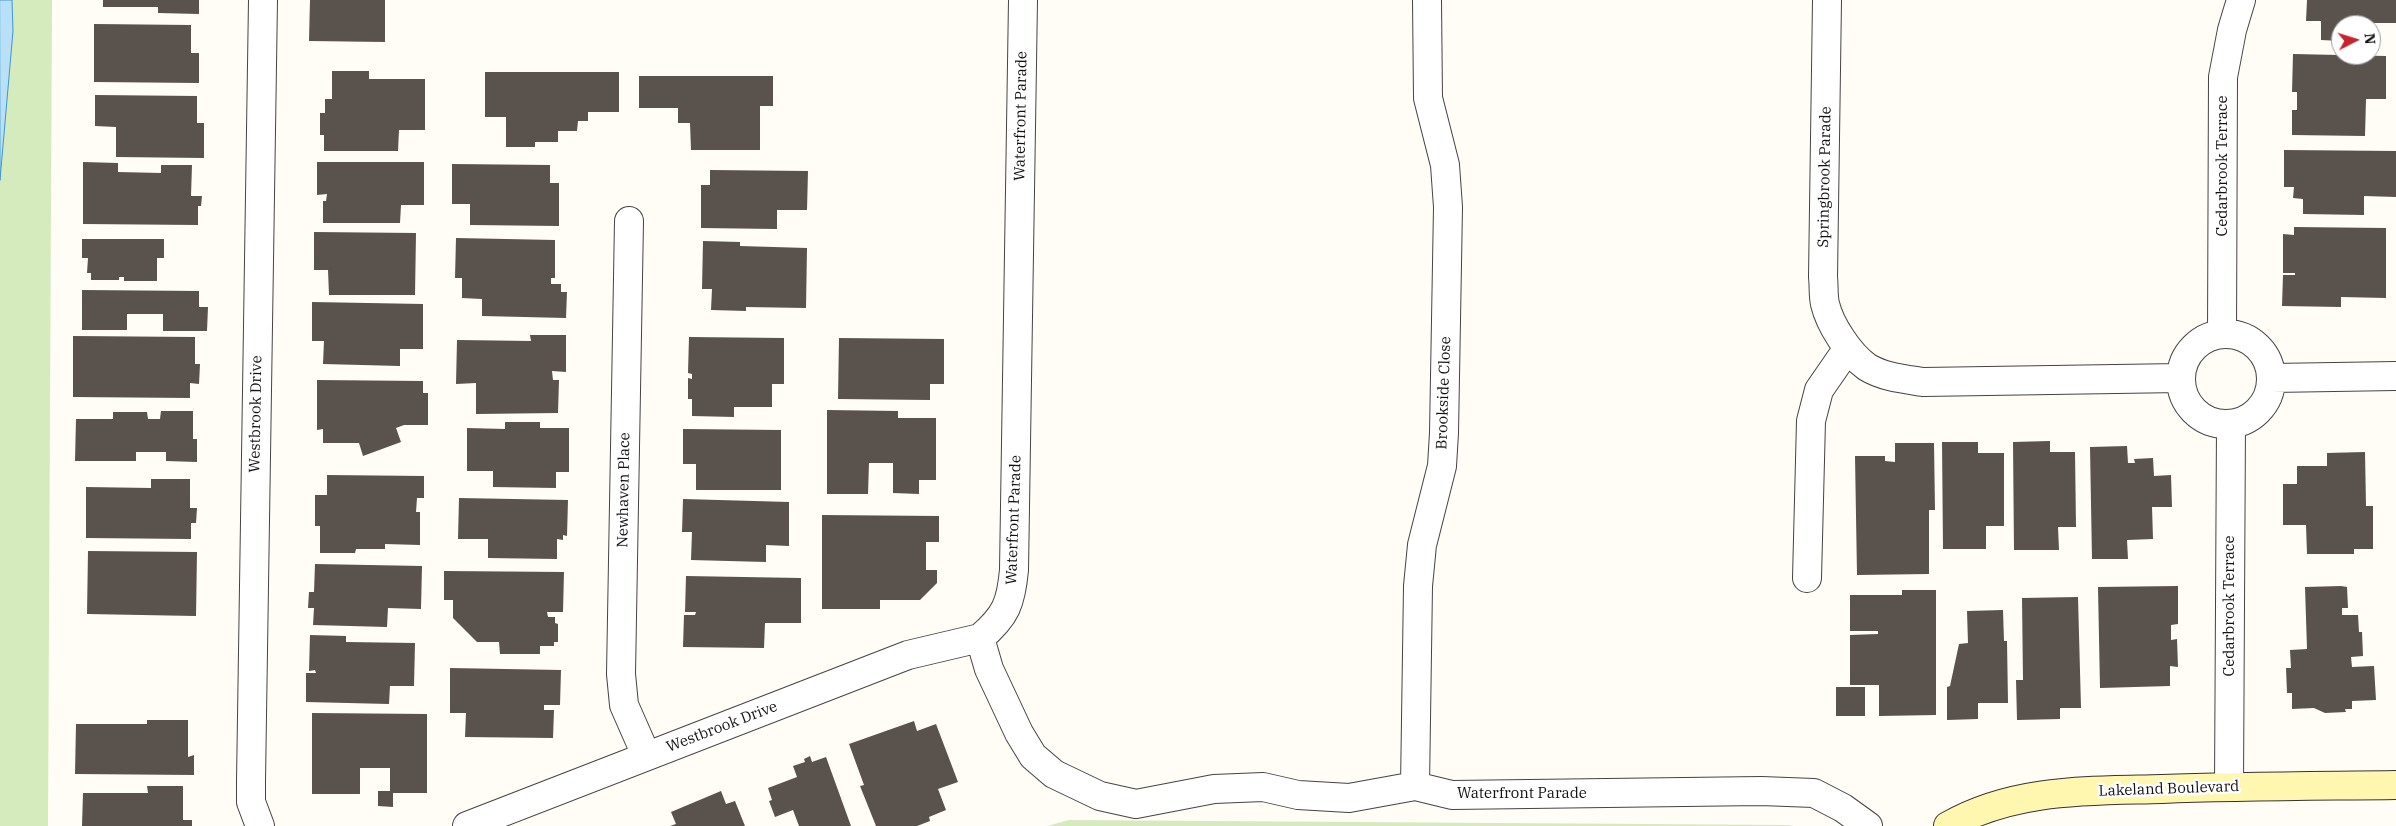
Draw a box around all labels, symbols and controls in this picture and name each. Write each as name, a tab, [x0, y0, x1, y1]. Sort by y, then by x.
north arrow	[2331, 15, 2381, 65]
text: N	[2360, 32, 2379, 45]
street label: Waterfront Parade	[1011, 51, 1031, 181]
street label: Cedarbrook Terrace	[2214, 96, 2232, 236]
street label: Springbrook Parade	[1815, 106, 1835, 248]
street label: Brookside Close	[1433, 336, 1455, 450]
street label: Westbrook Drive	[246, 355, 266, 473]
street label: Newhaven Place	[614, 432, 634, 548]
street label: Waterfront Parade	[1003, 455, 1025, 585]
street label: Cedarbrook Terrace	[2221, 536, 2239, 676]
street label: Westbrook Drive	[664, 698, 780, 756]
street label: Lakeland Boulevard	[2098, 778, 2240, 800]
street label: Waterfront Parade	[1457, 785, 1587, 803]

